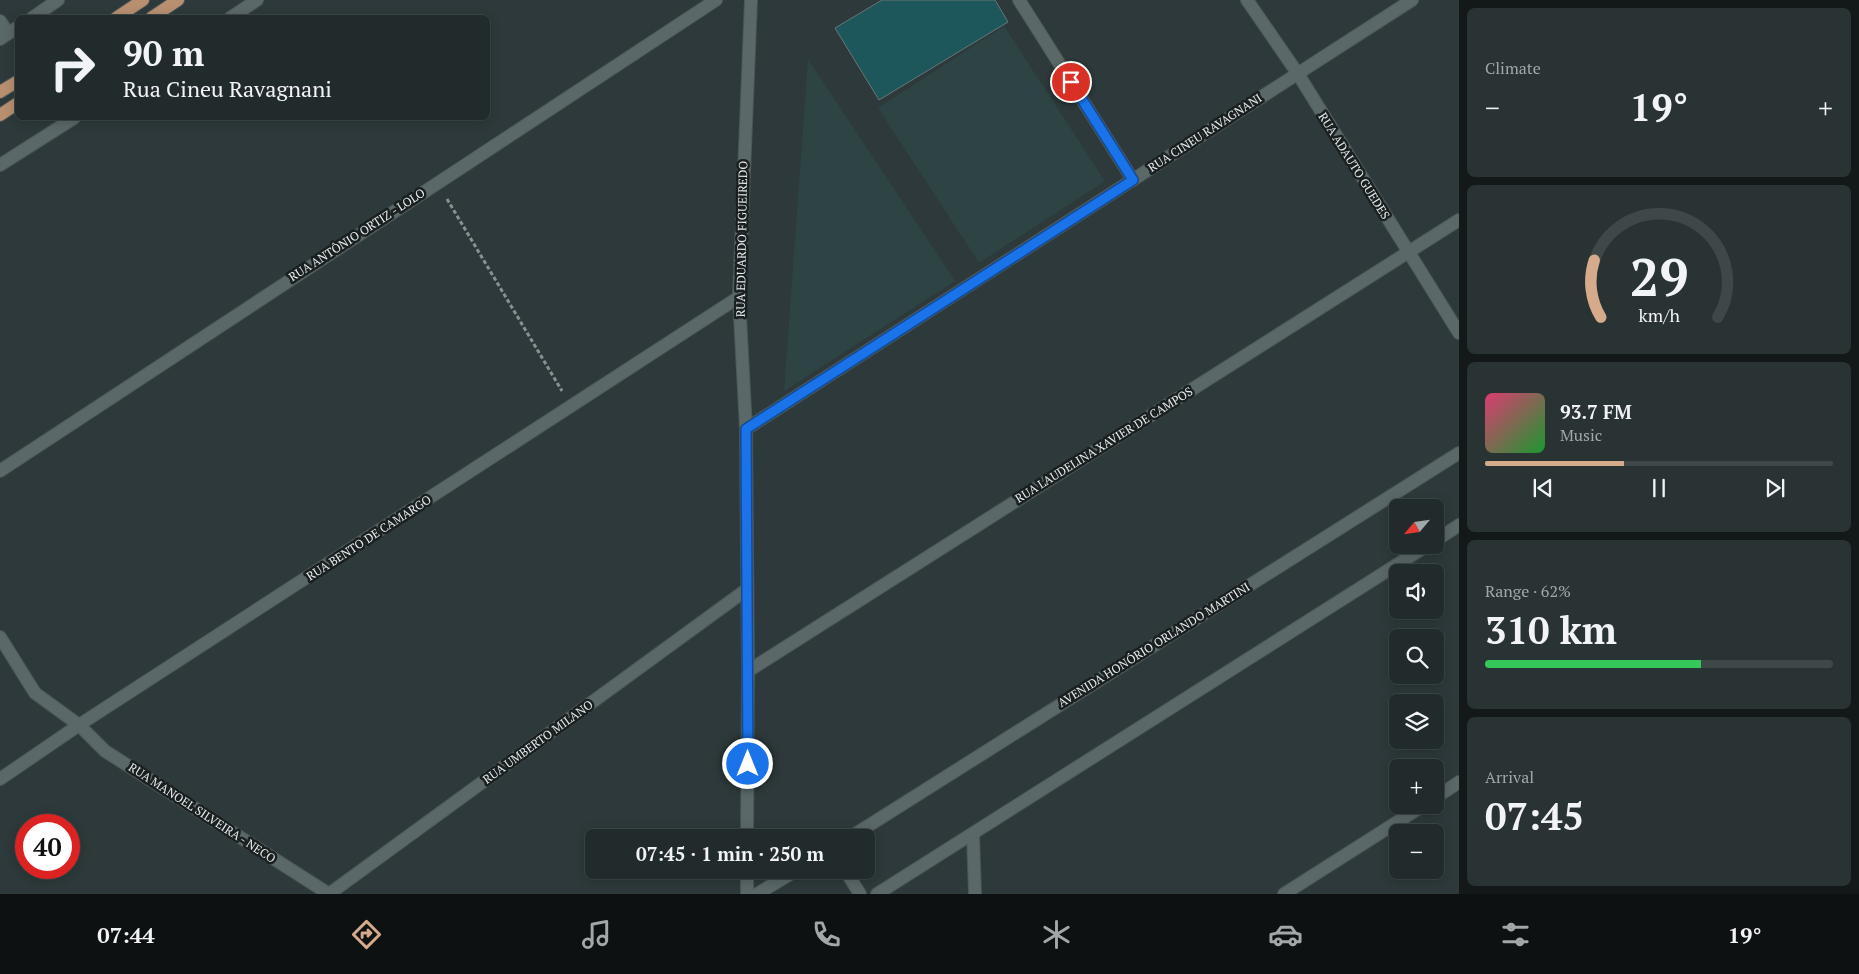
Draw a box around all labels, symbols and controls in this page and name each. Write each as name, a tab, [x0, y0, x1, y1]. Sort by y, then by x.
text: 90 m	[123, 30, 204, 76]
icon: right	[40, 35, 105, 100]
text: Climate	[1485, 57, 1541, 79]
pin	[1050, 61, 1092, 103]
icon: arrive	[1057, 68, 1085, 96]
text: Rua Cineu Ravagnani	[123, 74, 332, 103]
text: 19°	[1630, 82, 1688, 132]
text: −	[1485, 89, 1500, 126]
text: +	[1818, 89, 1833, 126]
street label: RUA CINEU RAVAGNANI	[1145, 90, 1264, 175]
street label: RUA ADAUTO GUEDES	[1316, 110, 1393, 222]
street label: RUA EDUARDO FIGUEIREDO	[733, 160, 750, 317]
street label: RUA ANTÔNIO ORTIZ - LOLO	[286, 185, 428, 284]
text: 29	[1630, 242, 1688, 311]
text: km/h	[1638, 303, 1680, 327]
street label: RUA LAUDELINA XAVIER DE CAMPOS	[1012, 383, 1195, 506]
text: 93.7 FM	[1560, 399, 1632, 424]
text: Music	[1560, 424, 1602, 446]
icon: previous	[1529, 474, 1557, 502]
icon: pause	[1645, 474, 1673, 502]
icon: next	[1761, 474, 1789, 502]
street label: RUA BENTO DE CAMARGO	[304, 492, 434, 584]
north arrow	[1389, 499, 1444, 554]
map controls	[1389, 499, 1444, 879]
button: sound	[1389, 564, 1444, 619]
street label: AVENIDA HONÓRIO ORLANDO MARTINI	[1055, 579, 1252, 710]
text: Range · 62%	[1485, 580, 1571, 602]
text: 310 km	[1485, 605, 1617, 655]
button: search	[1389, 629, 1444, 684]
button: layers	[1389, 694, 1444, 749]
street label: RUA UMBERTO MILANO	[480, 697, 596, 787]
position arrow	[721, 737, 773, 789]
street label: RUA MANOEL SILVEIRA - NECO	[126, 759, 279, 866]
button: +	[1389, 759, 1444, 814]
text: Arrival	[1485, 766, 1534, 788]
text: 07:45	[1485, 791, 1584, 841]
speed limit sign: 40	[15, 814, 80, 879]
button: −	[1389, 824, 1444, 879]
text: 07:45 · 1 min · 250 m	[636, 841, 824, 866]
icon: directions	[349, 917, 384, 952]
icon: music	[579, 917, 614, 952]
icon: phone	[809, 917, 844, 952]
icon: climate	[1039, 917, 1074, 952]
icon: car	[1268, 917, 1303, 952]
icon: filters	[1498, 917, 1533, 952]
text: 07:44	[97, 920, 155, 949]
text: 19°	[1728, 920, 1762, 949]

